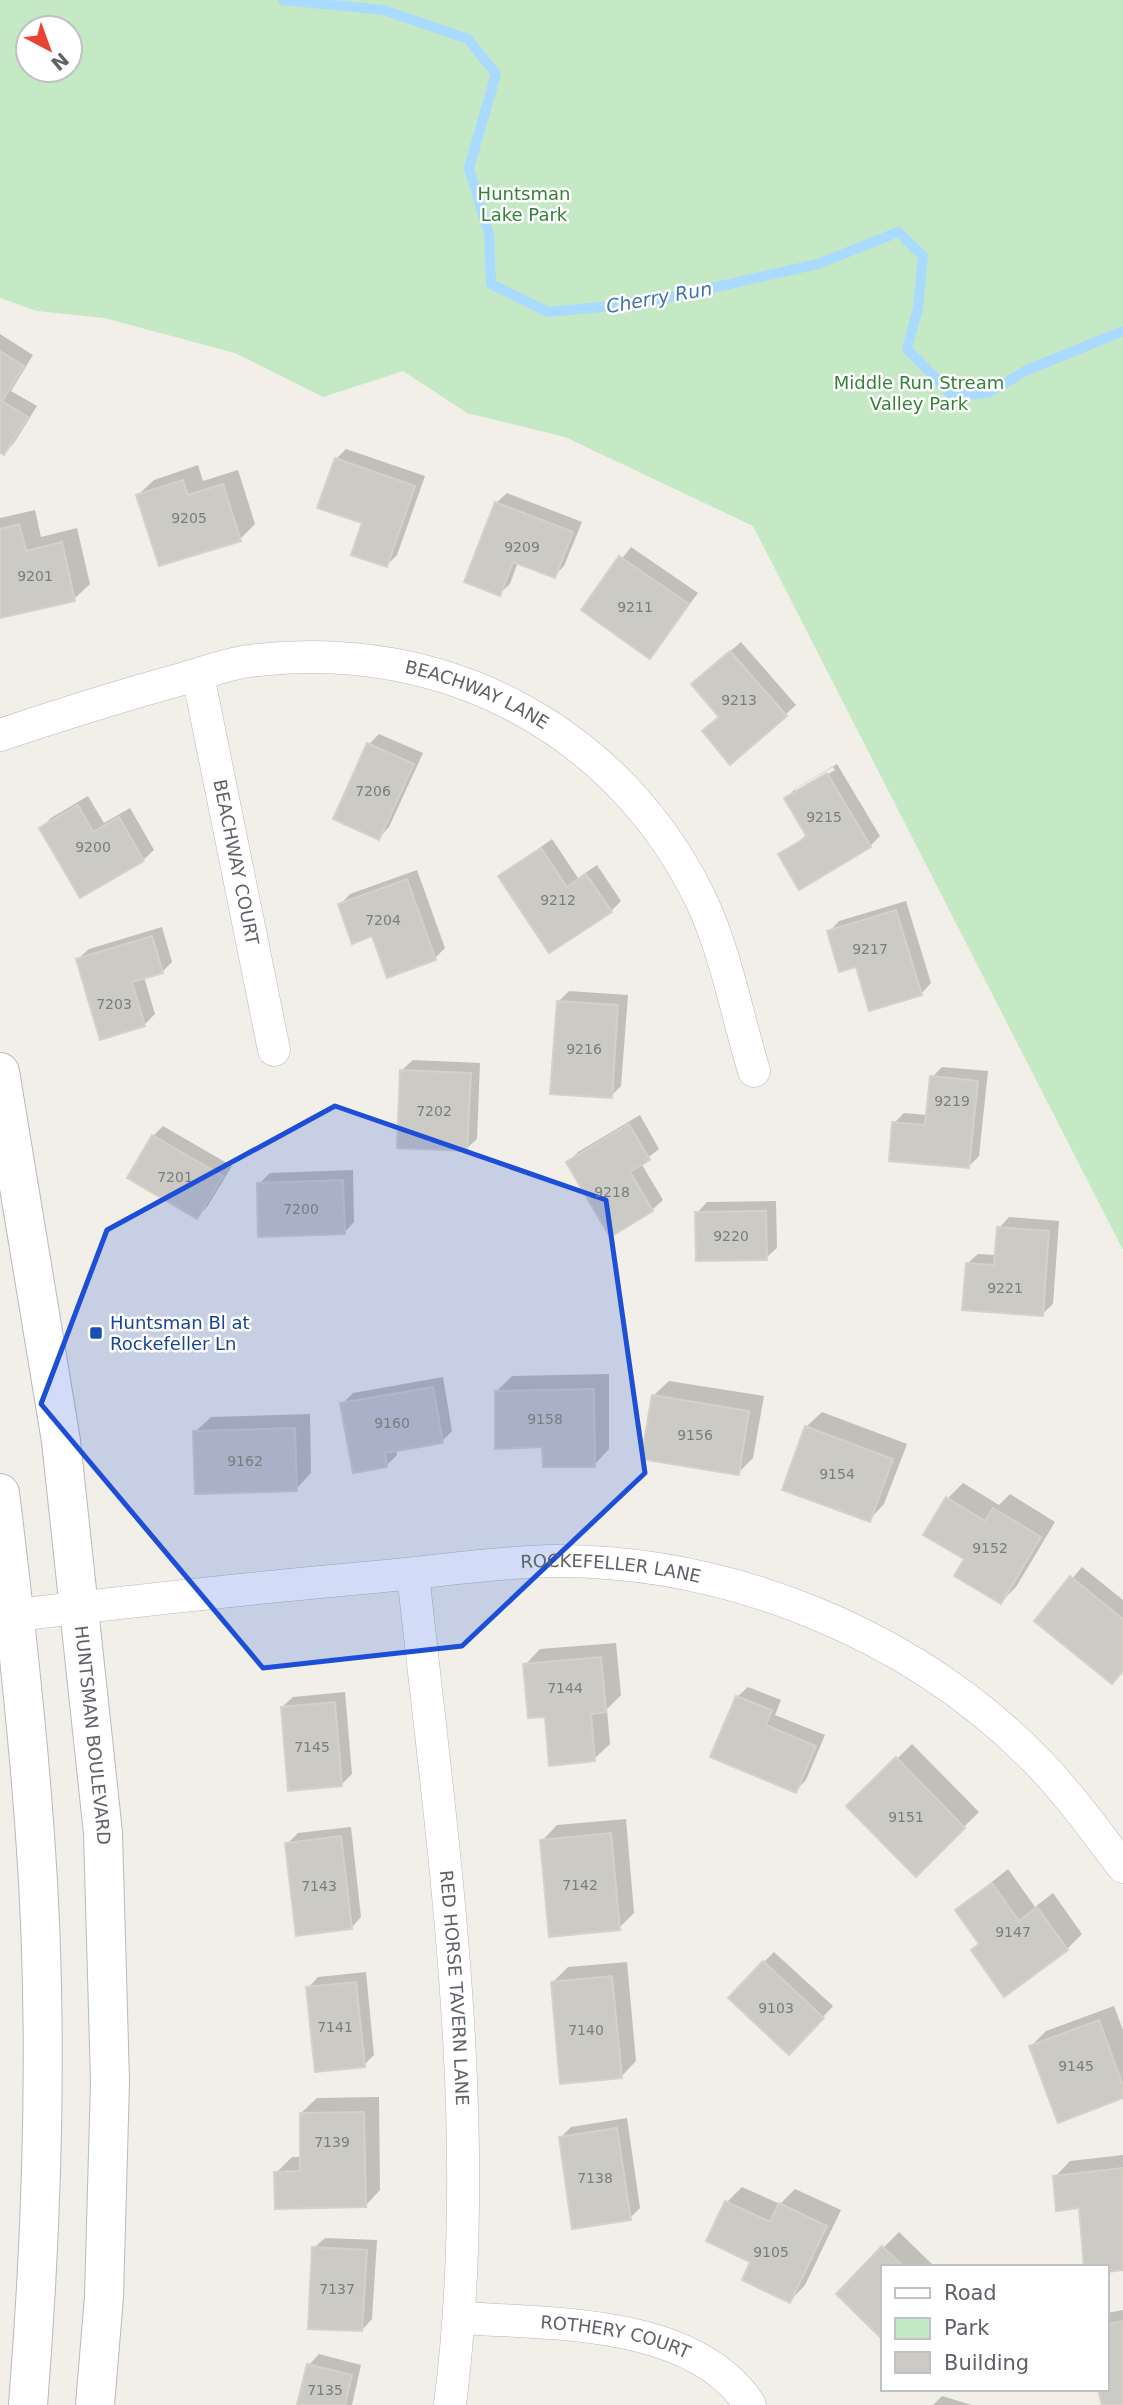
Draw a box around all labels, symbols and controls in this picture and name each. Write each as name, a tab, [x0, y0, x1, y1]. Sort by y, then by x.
north arrow	[14, 14, 84, 84]
text: N	[47, 48, 73, 75]
park label: Huntsman Lake Park	[478, 183, 570, 225]
water label: Cherry Run	[604, 277, 714, 317]
park label: Middle Run Stream Valley Park	[834, 372, 1004, 414]
house number: 9205	[171, 510, 207, 526]
house number: 9209	[504, 539, 540, 555]
house number: 9201	[17, 568, 53, 584]
house number: 9211	[617, 599, 653, 615]
street label: BEACHWAY LANE	[403, 656, 553, 733]
house number: 9213	[721, 692, 757, 708]
street label: BEACHWAY COURT	[209, 777, 264, 948]
house number: 7206	[355, 783, 391, 799]
house number: 9215	[806, 809, 842, 825]
house number: 9200	[75, 839, 111, 855]
house number: 9212	[540, 892, 576, 908]
house number: 7204	[365, 912, 401, 928]
house number: 9217	[852, 941, 888, 957]
house number: 7203	[96, 996, 132, 1012]
house number: 9216	[566, 1041, 602, 1057]
house number: 9219	[934, 1093, 970, 1109]
house number: 7202	[416, 1103, 452, 1119]
house number: 7201	[157, 1169, 193, 1185]
house number: 9218	[594, 1184, 630, 1200]
house number: 7200	[283, 1201, 319, 1217]
house number: 9220	[713, 1228, 749, 1244]
house number: 9221	[987, 1280, 1023, 1296]
place label: Huntsman Bl at Rockefeller Ln	[110, 1312, 250, 1354]
marker: Huntsman Bl at Rockefeller Ln	[88, 1325, 104, 1341]
house number: 9158	[527, 1411, 563, 1427]
house number: 9160	[374, 1415, 410, 1431]
house number: 9156	[677, 1427, 713, 1443]
house number: 9162	[227, 1453, 263, 1469]
house number: 9154	[819, 1466, 855, 1482]
house number: 9152	[972, 1540, 1008, 1556]
street label: ROCKEFELLER LANE	[520, 1550, 703, 1587]
street label: HUNTSMAN BOULEVARD	[71, 1625, 114, 1845]
house number: 7144	[547, 1680, 583, 1696]
house number: 7145	[294, 1739, 330, 1755]
house number: 9151	[888, 1809, 924, 1825]
street label: RED HORSE TAVERN LANE	[436, 1869, 473, 2106]
house number: 7142	[562, 1877, 598, 1893]
house number: 7143	[301, 1878, 337, 1894]
house number: 9147	[995, 1924, 1031, 1940]
house number: 9103	[758, 2000, 794, 2016]
house number: 7141	[317, 2019, 353, 2035]
house number: 7140	[568, 2022, 604, 2038]
house number: 9145	[1058, 2058, 1094, 2074]
house number: 7139	[314, 2134, 350, 2150]
house number: 7138	[577, 2170, 613, 2186]
house number: 9105	[753, 2244, 789, 2260]
legend	[881, 2265, 1109, 2391]
house number: 7137	[319, 2281, 355, 2297]
text: Road	[944, 2281, 997, 2305]
street label: ROTHERY COURT	[540, 2311, 695, 2363]
text: Park	[944, 2316, 990, 2340]
text: Building	[944, 2351, 1029, 2375]
house number: 7135	[307, 2382, 343, 2398]

